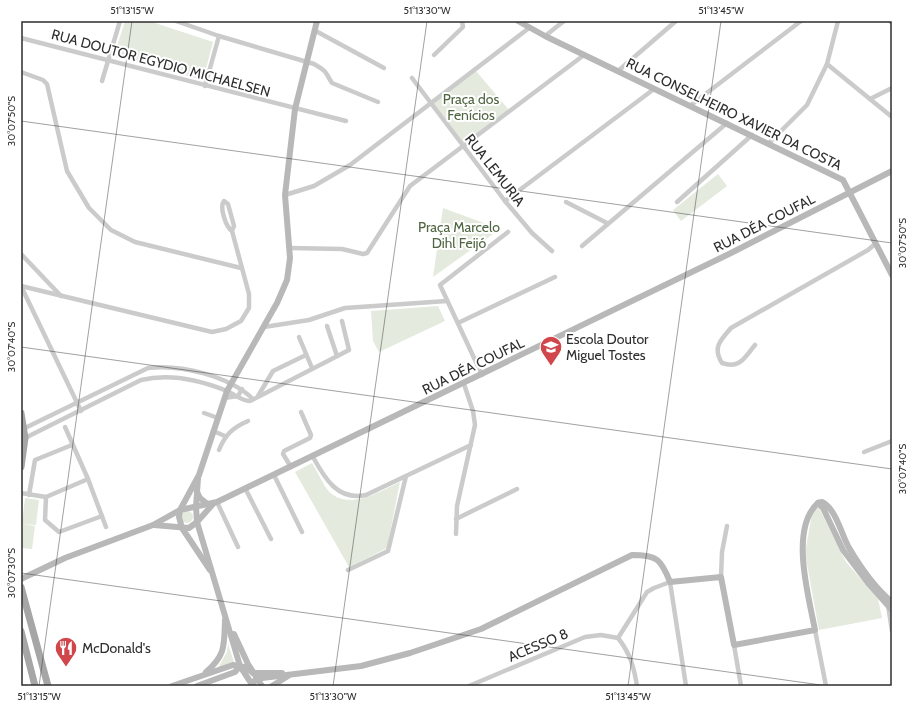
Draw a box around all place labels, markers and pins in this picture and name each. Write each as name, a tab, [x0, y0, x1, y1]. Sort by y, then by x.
place label: Escola Doutor Miguel Tostes	[566, 330, 649, 364]
school or university icon: Escola Doutor Miguel Tostes	[538, 334, 564, 367]
restaurant icon: McDonald's	[53, 635, 79, 668]
place label: McDonald's	[82, 639, 151, 657]

